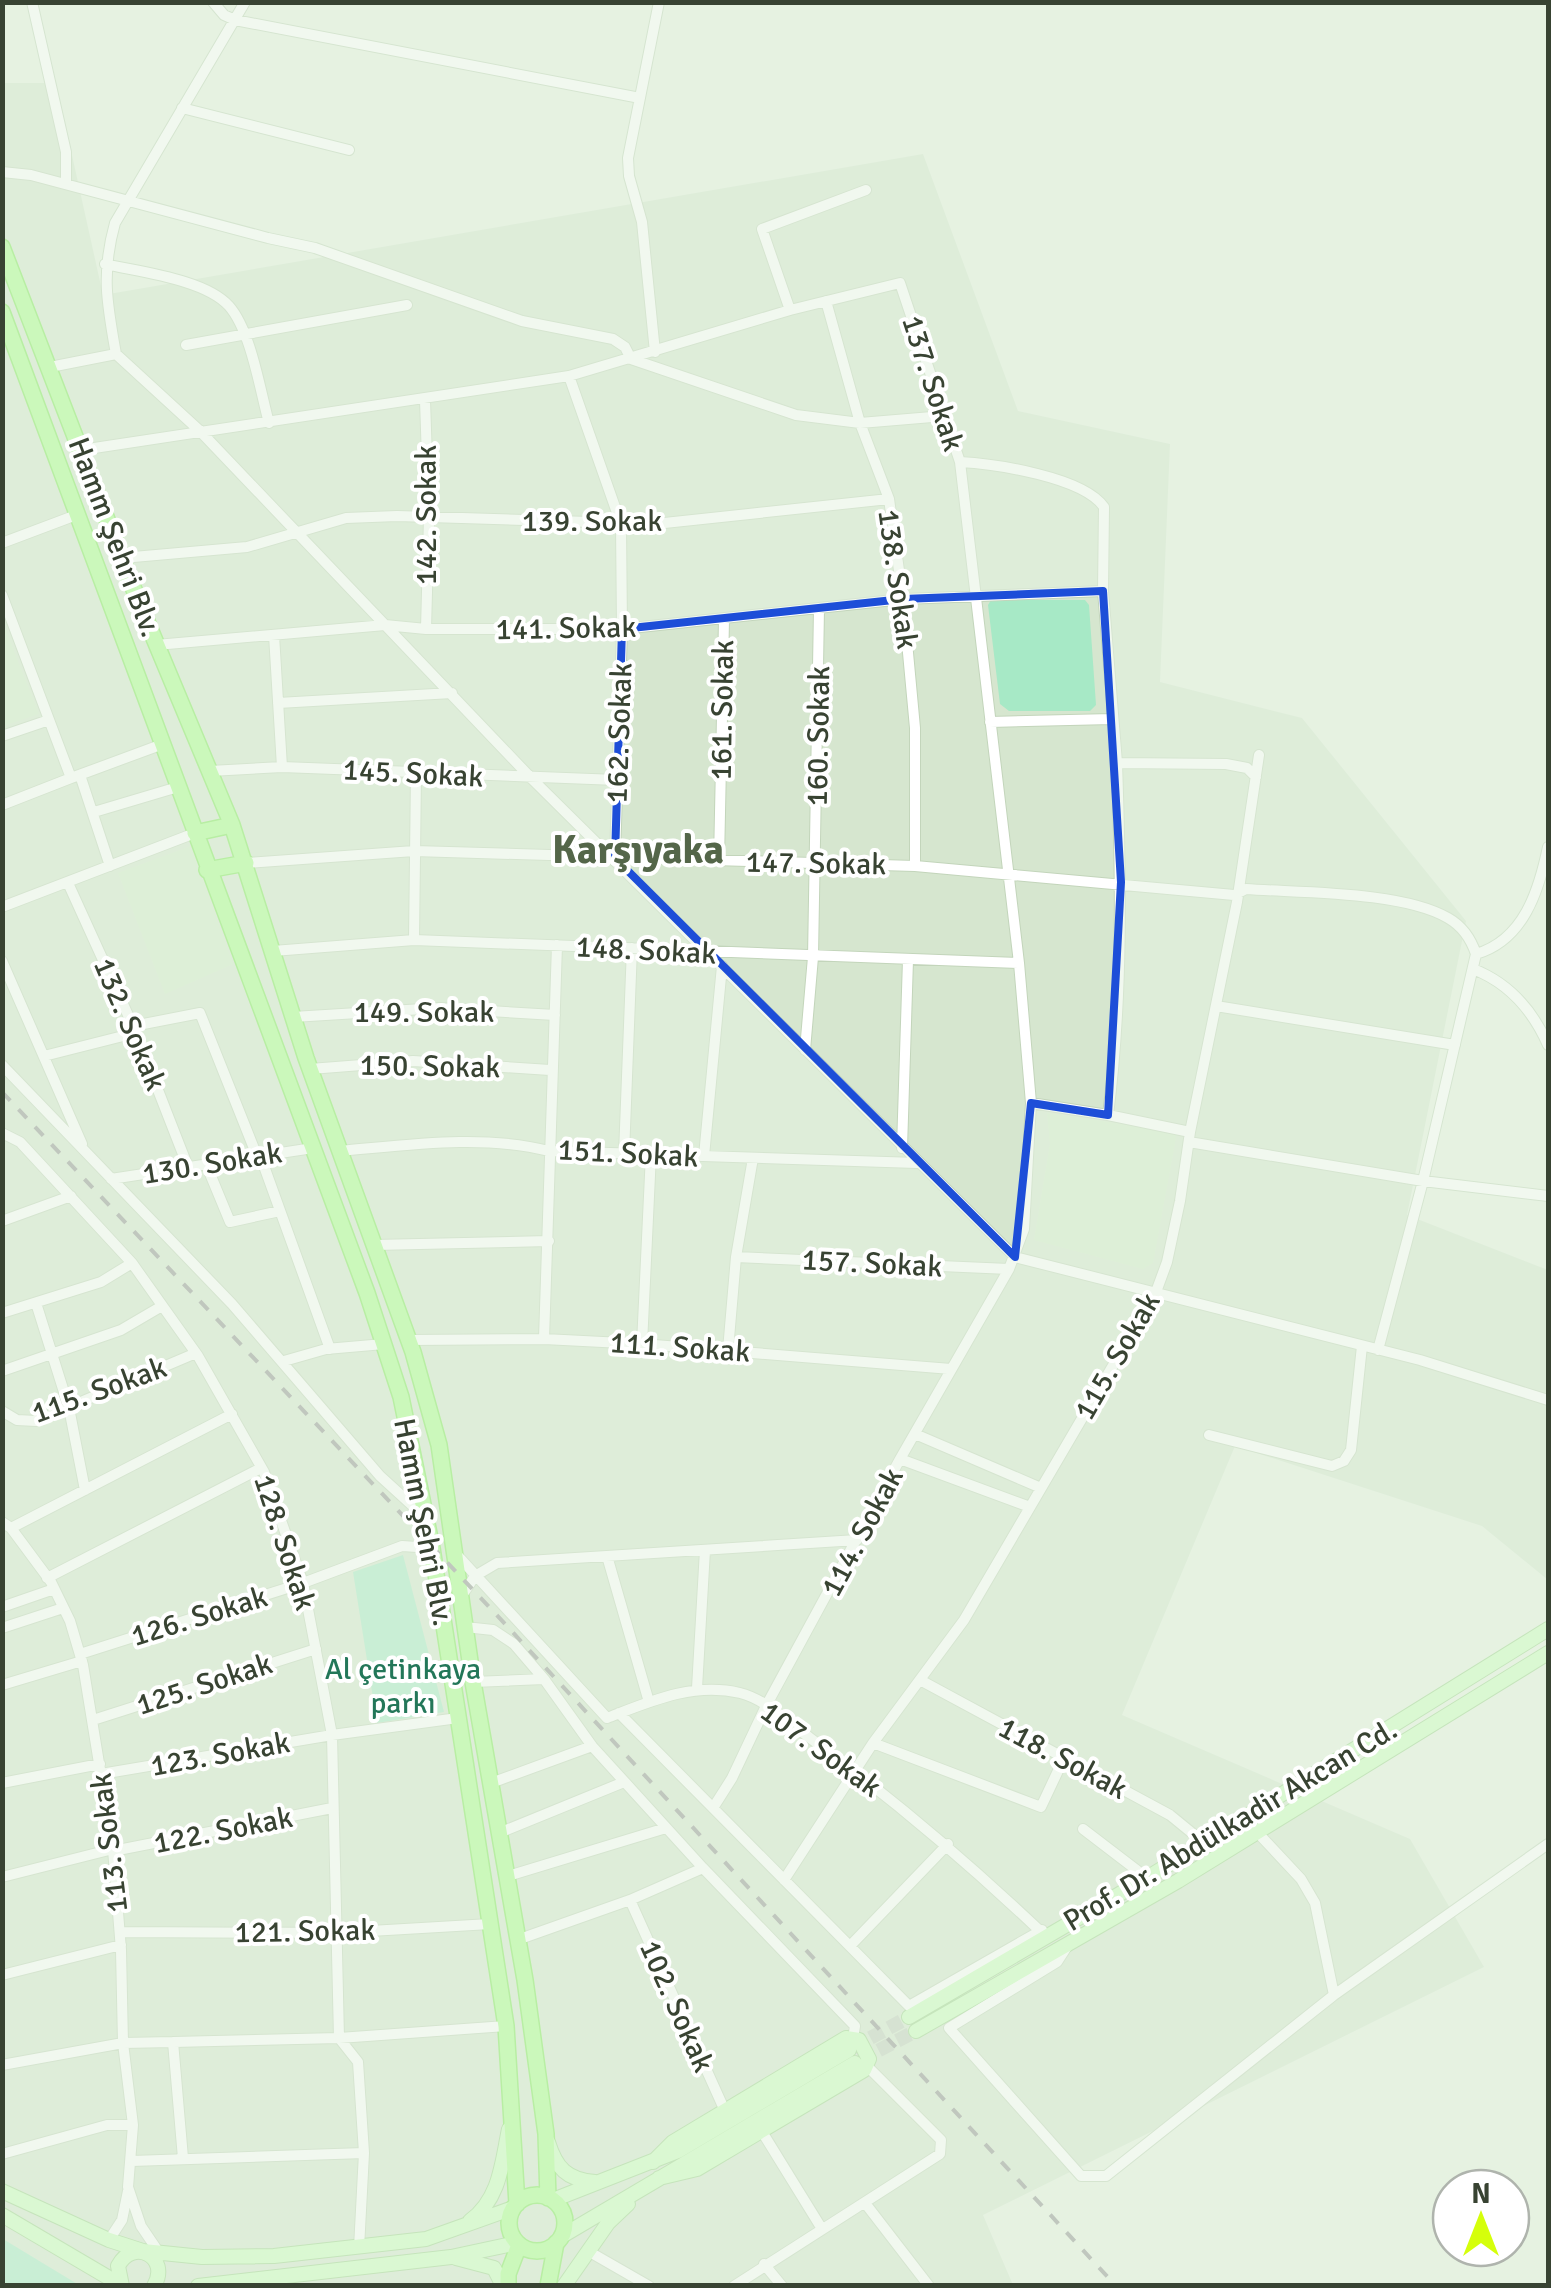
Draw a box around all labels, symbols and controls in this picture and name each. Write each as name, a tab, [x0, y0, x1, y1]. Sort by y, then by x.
street label: 137. Sokak	[893, 311, 972, 456]
street label: Hamm Şehri Blv.	[59, 432, 170, 642]
street label: 142. Sokak	[408, 445, 445, 585]
street label: 139. Sokak	[522, 503, 662, 540]
street label: 138. Sokak	[869, 507, 926, 651]
street label: 141. Sokak	[495, 609, 637, 648]
street label: 161. Sokak	[703, 639, 742, 781]
street label: 162. Sokak	[599, 662, 640, 804]
street label: 160. Sokak	[799, 665, 838, 807]
street label: 145. Sokak	[342, 751, 484, 796]
district label: Karşıyaka	[552, 825, 724, 875]
street label: 147. Sokak	[745, 844, 887, 883]
street label: 148. Sokak	[575, 928, 717, 973]
street label: 132. Sokak	[85, 952, 174, 1096]
street label: 149. Sokak	[354, 994, 494, 1031]
street label: 150. Sokak	[359, 1047, 501, 1086]
street label: 151. Sokak	[557, 1131, 699, 1176]
street label: 130. Sokak	[140, 1134, 284, 1193]
street label: 157. Sokak	[801, 1241, 943, 1286]
street label: 115. Sokak	[1066, 1286, 1169, 1426]
street label: 111. Sokak	[609, 1324, 751, 1371]
street label: 115. Sokak	[27, 1349, 172, 1432]
street label: Hamm Şehri Blv.	[385, 1415, 462, 1629]
street label: 114. Sokak	[813, 1461, 912, 1603]
street label: 128. Sokak	[245, 1470, 324, 1615]
street label: 126. Sokak	[126, 1578, 272, 1655]
street label: 125. Sokak	[132, 1645, 277, 1724]
park label: Al çetinkaya parkı	[325, 1651, 481, 1722]
street label: 107. Sokak	[753, 1693, 888, 1806]
street label: 118. Sokak	[992, 1709, 1134, 1808]
street label: Prof. Dr. Abdülkadir Akcan Cd.	[1057, 1711, 1404, 1940]
street label: 123. Sokak	[148, 1724, 293, 1785]
street label: 113. Sokak	[83, 1771, 136, 1915]
street label: 122. Sokak	[151, 1799, 296, 1862]
street label: 121. Sokak	[234, 1912, 376, 1951]
street label: 102. Sokak	[631, 1934, 722, 2078]
north arrow	[1431, 2168, 1531, 2268]
text: N	[1471, 2177, 1491, 2211]

